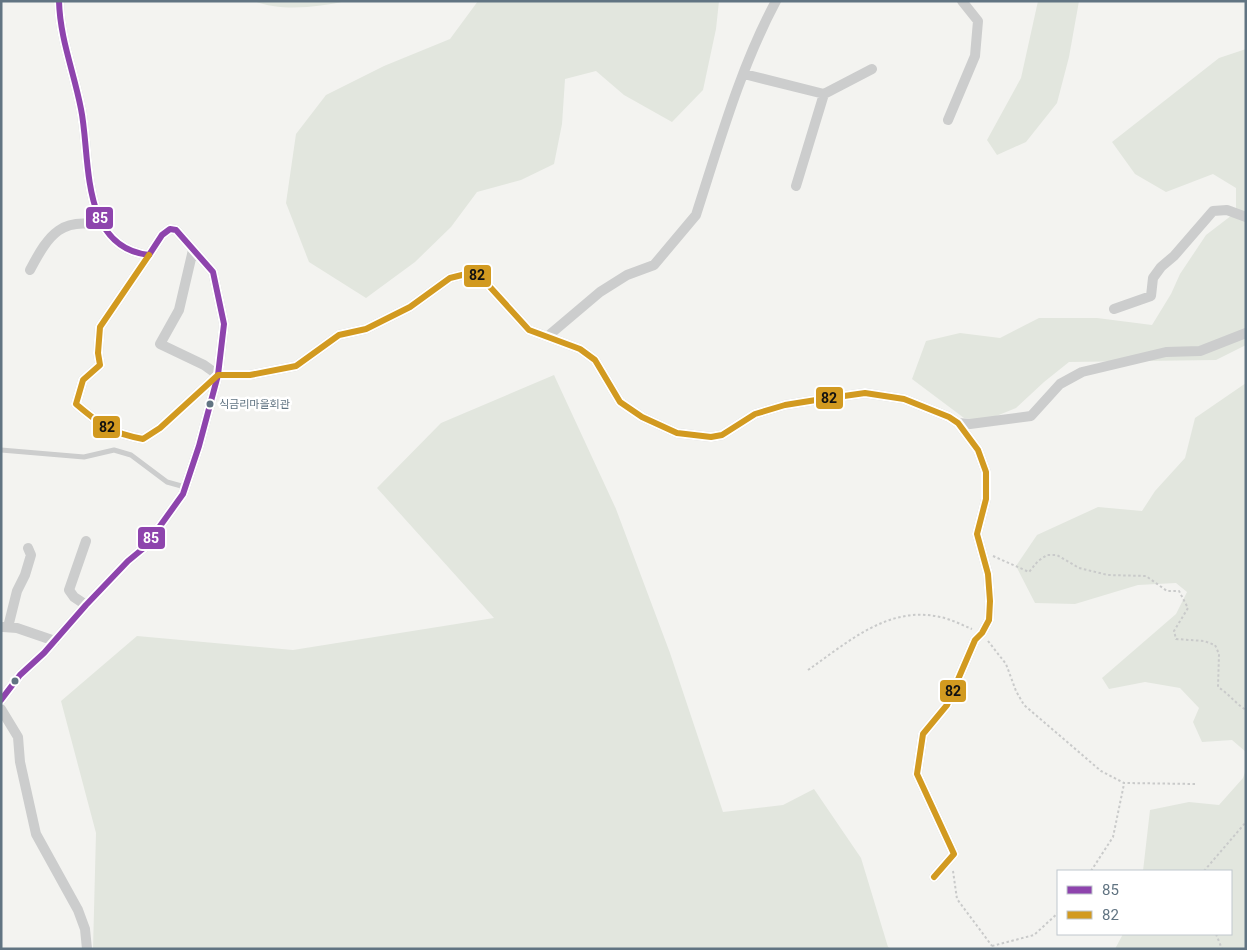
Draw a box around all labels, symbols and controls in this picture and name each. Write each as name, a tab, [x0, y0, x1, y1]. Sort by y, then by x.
line badge: 85	[85, 206, 114, 230]
text: 85	[92, 210, 108, 226]
line badge: 82	[463, 264, 492, 288]
text: 82	[469, 267, 485, 283]
line badge: 82	[815, 386, 844, 410]
text: 82	[821, 390, 837, 406]
place label: 식금리마을회관	[219, 398, 290, 411]
marker: 식금리마을회관	[205, 399, 215, 409]
line badge: 82	[92, 415, 121, 439]
text: 82	[99, 419, 115, 435]
line badge: 85	[137, 526, 166, 550]
text: 85	[143, 530, 159, 546]
unlabelled marker	[10, 676, 20, 686]
line badge: 82	[939, 679, 967, 703]
text: 82	[945, 683, 961, 699]
legend	[1057, 870, 1232, 935]
text: 85	[1102, 881, 1119, 899]
text: 82	[1102, 906, 1119, 924]

